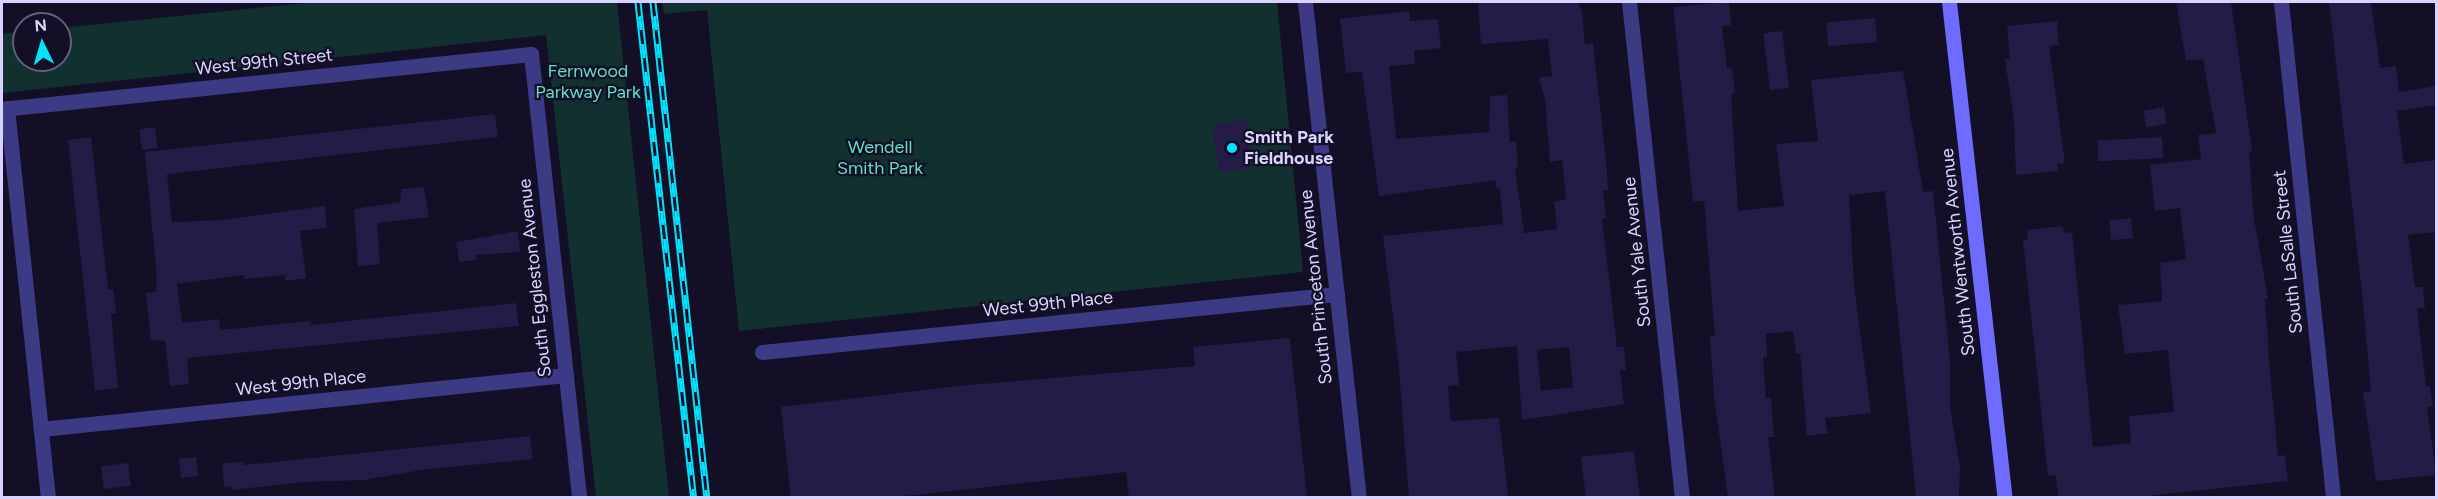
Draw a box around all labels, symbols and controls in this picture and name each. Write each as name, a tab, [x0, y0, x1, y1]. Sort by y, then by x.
north arrow	[12, 12, 72, 72]
text: N	[34, 16, 48, 36]
street label: West 99th Street	[194, 44, 334, 80]
park label: Fernwood Parkway Park	[535, 61, 641, 104]
place label: Smith Park Fieldhouse	[1244, 127, 1334, 170]
park label: Wendell Smith Park	[837, 137, 923, 180]
marker: Smith Park Fieldhouse	[1225, 141, 1239, 155]
street label: South Wentworth Avenue	[1936, 147, 1980, 357]
street label: South LaSalle Street	[2269, 169, 2307, 335]
street label: South Yale Avenue	[1618, 176, 1656, 328]
street label: South Eggleston Avenue	[514, 178, 556, 378]
street label: South Princeton Avenue	[1295, 189, 1337, 385]
street label: West 99th Place	[982, 286, 1114, 322]
street label: West 99th Place	[235, 365, 367, 401]

